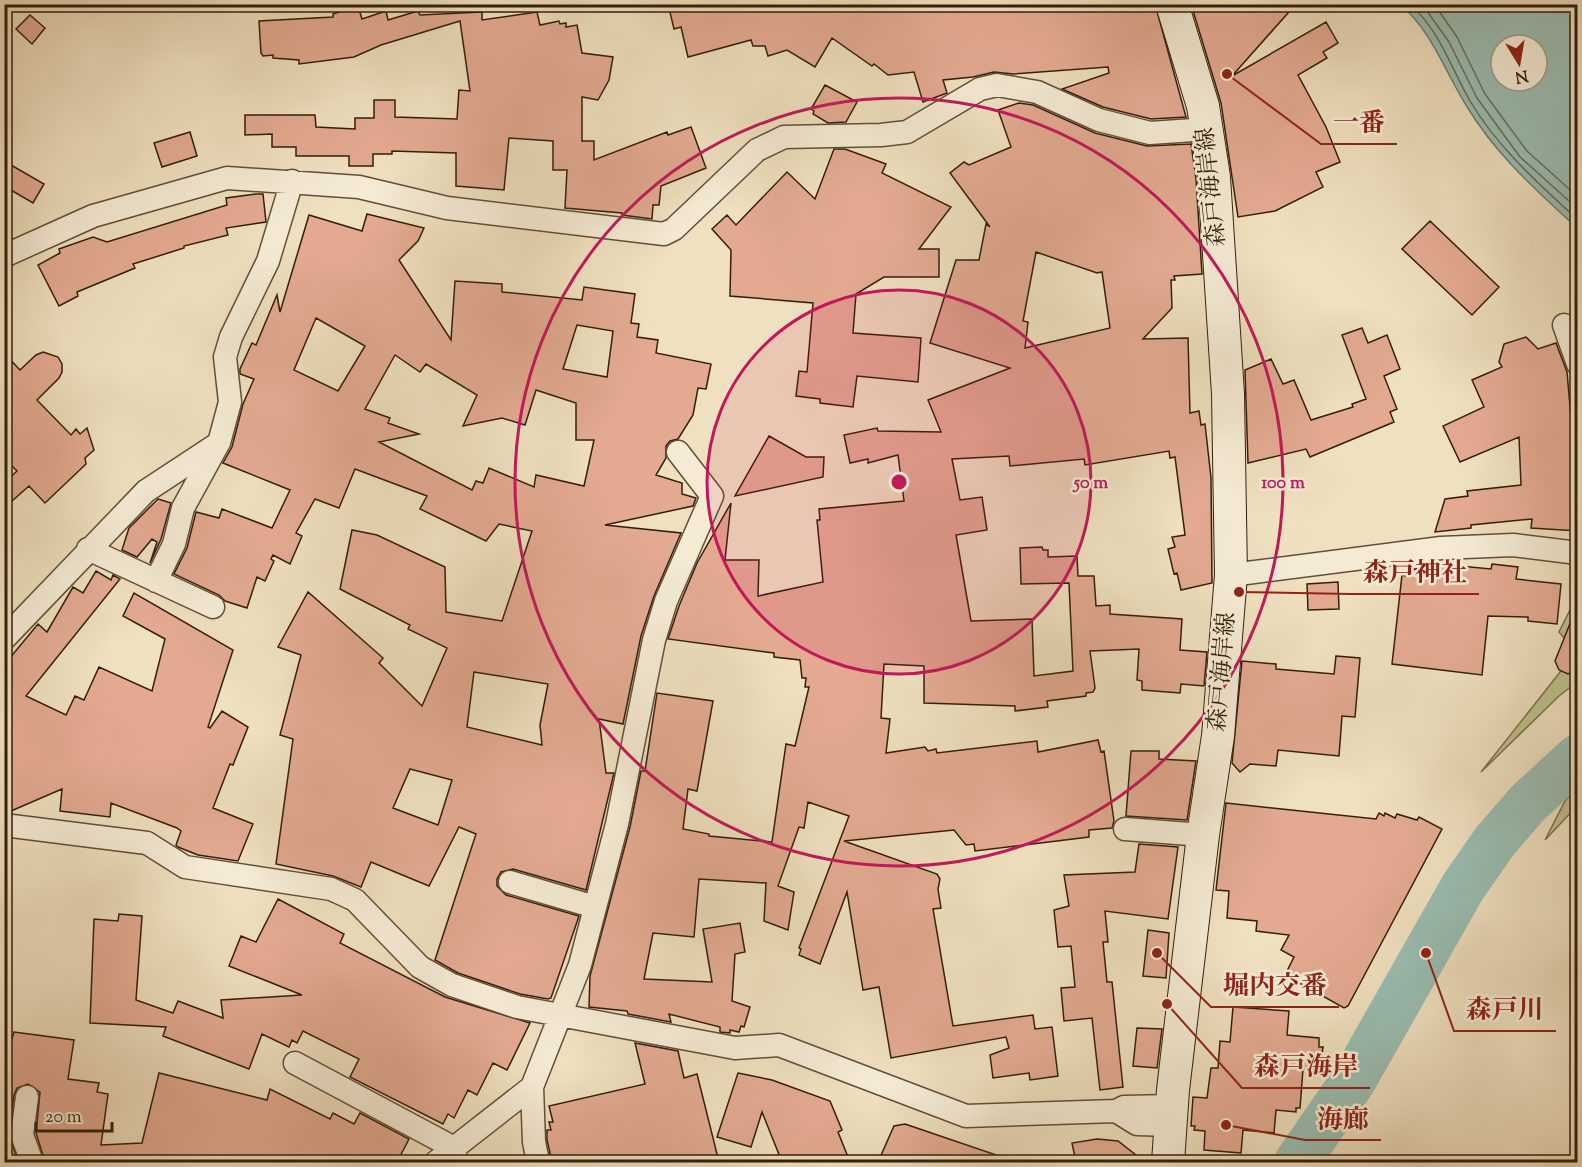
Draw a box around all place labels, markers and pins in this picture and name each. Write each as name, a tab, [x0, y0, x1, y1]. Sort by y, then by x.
callout: 一番	[1321, 100, 1397, 144]
centre of rings	[889, 472, 909, 492]
callout: 森戸神社	[1351, 550, 1479, 594]
callout: 堀内交番	[1211, 963, 1339, 1007]
callout: 森戸川	[1454, 987, 1556, 1031]
callout: 森戸海岸	[1242, 1044, 1370, 1088]
callout: 海廊	[1305, 1096, 1381, 1140]

